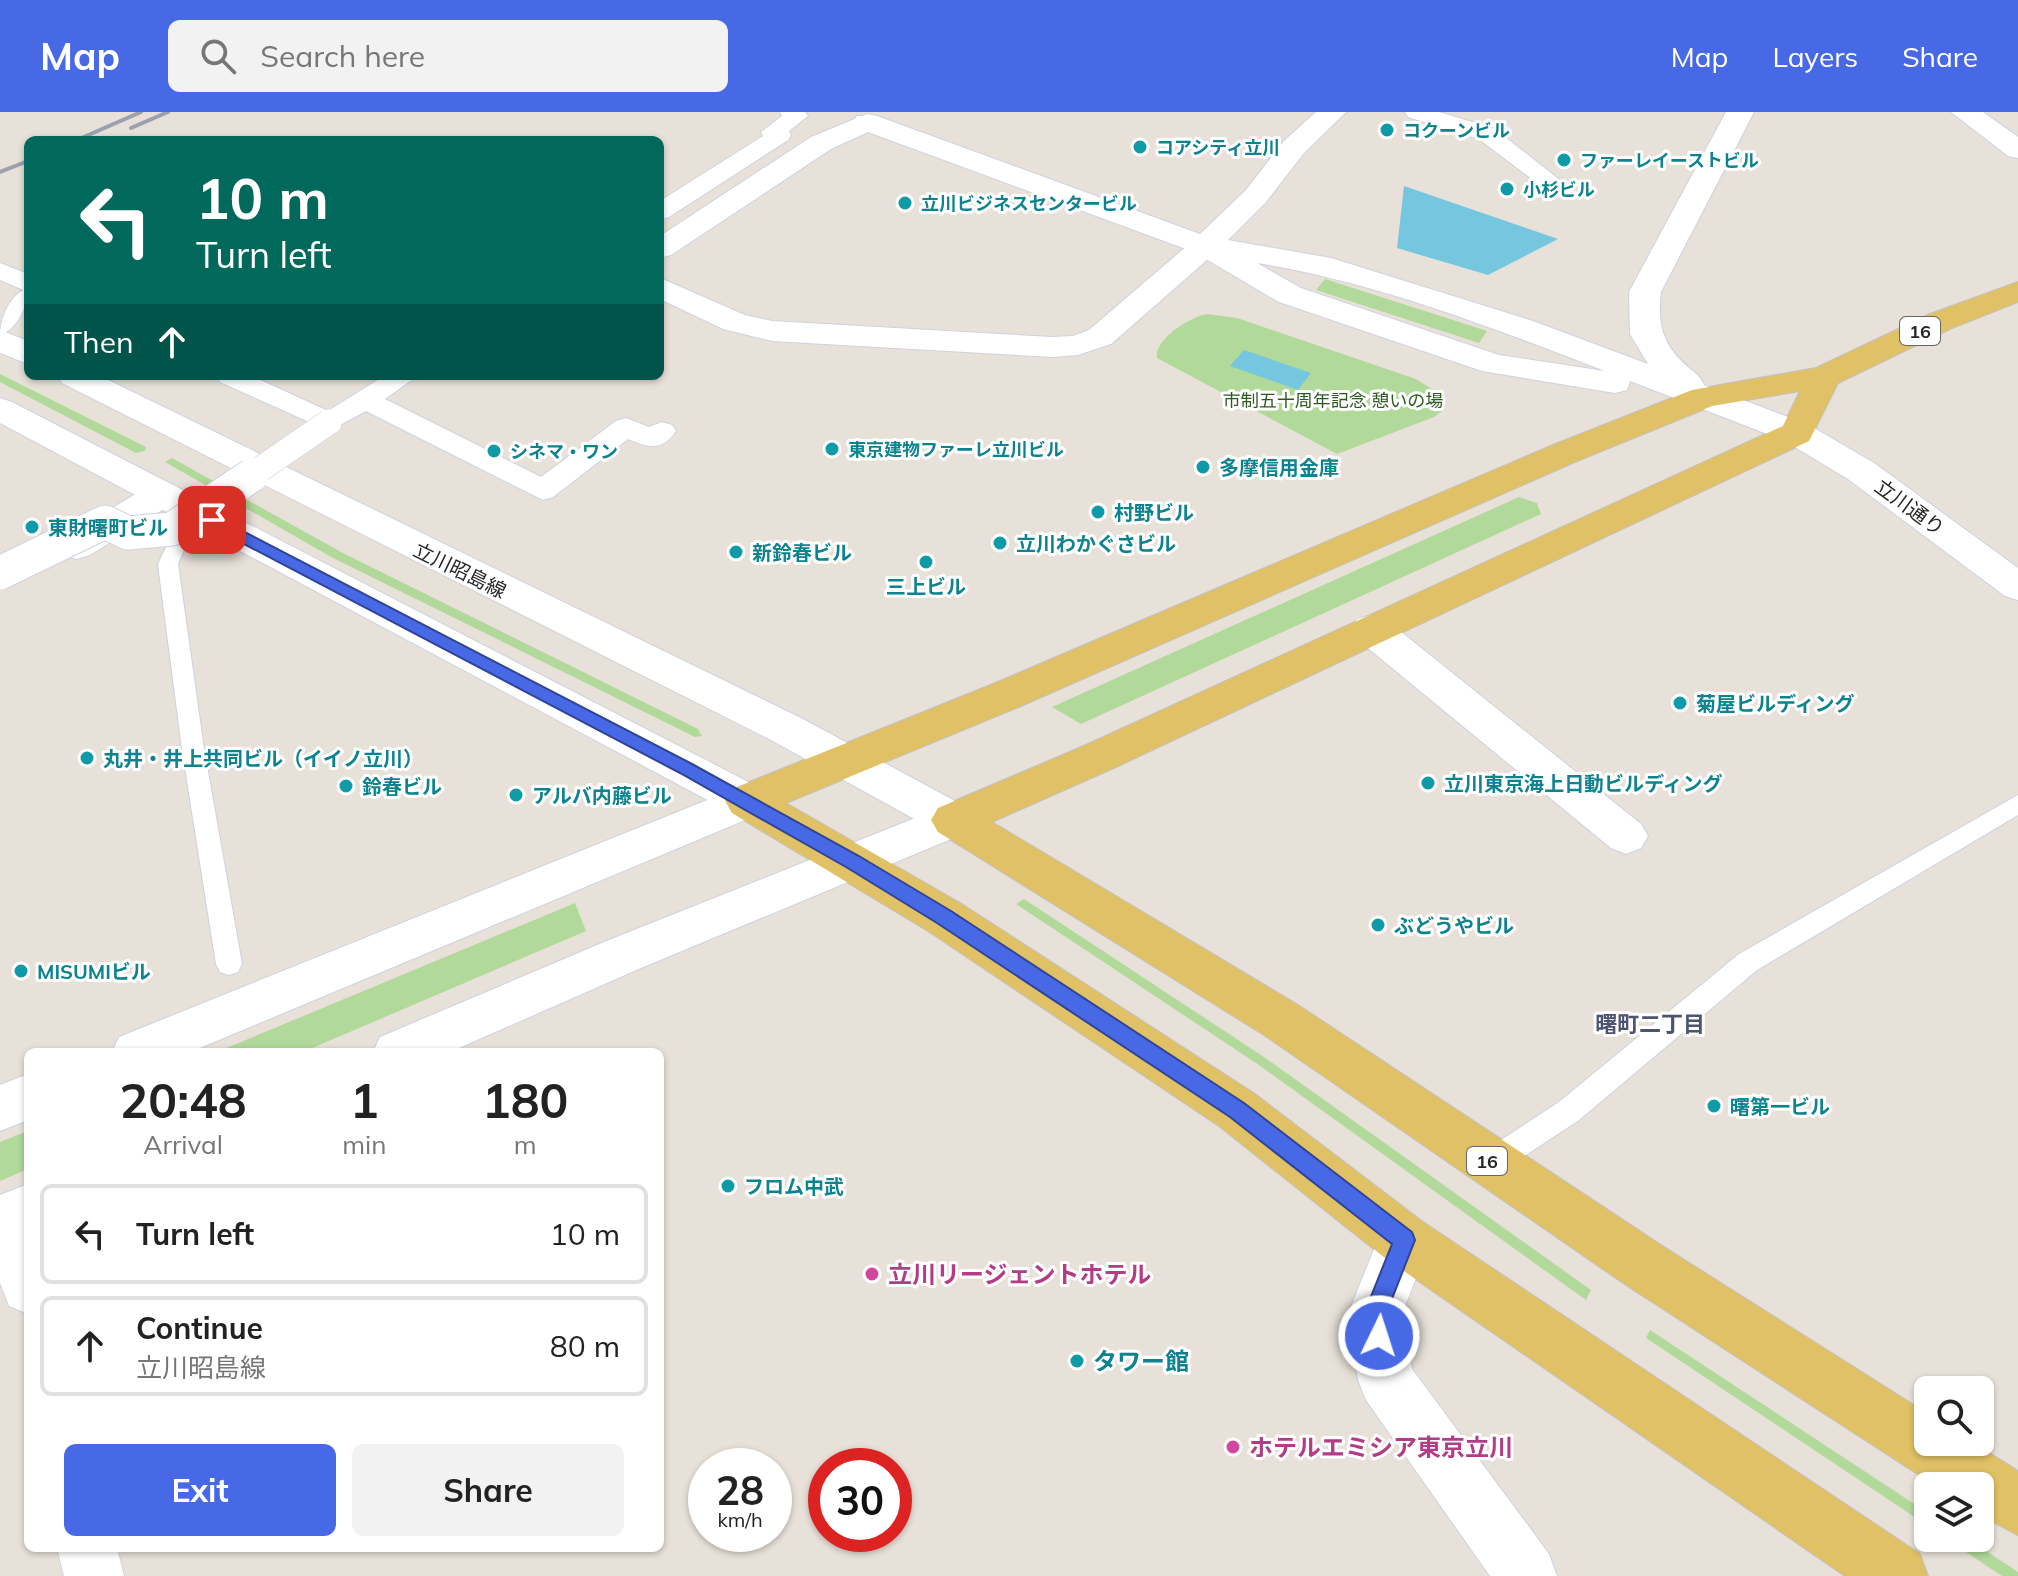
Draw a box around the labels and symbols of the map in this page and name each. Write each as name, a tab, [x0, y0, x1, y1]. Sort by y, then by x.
place label: コクーンビル	[1403, 119, 1510, 142]
marker: コクーンビル	[1378, 121, 1396, 139]
place label: コアシティ立川	[1156, 136, 1280, 159]
marker: コアシティ立川	[1131, 138, 1149, 156]
place label: ファーレイーストビル	[1580, 149, 1759, 172]
marker: ファーレイーストビル	[1555, 151, 1573, 169]
place label: 小杉ビル	[1523, 178, 1595, 201]
marker: 小杉ビル	[1498, 180, 1516, 198]
place label: 立川ビジネスセンタービル	[921, 192, 1137, 215]
marker: 立川ビジネスセンタービル	[896, 194, 914, 212]
road number: 16	[1900, 317, 1940, 345]
park label: 市制五十周年記念 憩いの場	[1223, 389, 1443, 412]
place label: 東京建物ファーレ立川ビル	[848, 438, 1064, 461]
place label: シネマ・ワン	[510, 440, 618, 463]
marker: 東京建物ファーレ立川ビル	[823, 440, 841, 458]
marker: シネマ・ワン	[485, 442, 503, 460]
place label: 多摩信用金庫	[1219, 455, 1339, 480]
marker: 多摩信用金庫	[1194, 458, 1212, 476]
street label: 立川通り	[1870, 473, 1950, 541]
pin	[178, 486, 246, 554]
place label: 村野ビル	[1114, 500, 1194, 525]
marker: 村野ビル	[1089, 503, 1107, 521]
place label: 東財曙町ビル	[48, 515, 168, 540]
marker: 東財曙町ビル	[23, 518, 41, 536]
place label: 立川わかぐさビル	[1016, 531, 1176, 556]
marker: 立川わかぐさビル	[991, 534, 1009, 552]
street label: 立川昭島線	[410, 537, 510, 603]
place label: 新鈴春ビル	[752, 540, 852, 565]
marker: 新鈴春ビル	[727, 543, 745, 561]
marker: 三上ビル	[917, 553, 935, 571]
place label: 三上ビル	[886, 574, 966, 599]
place label: 菊屋ビルディング	[1696, 691, 1855, 716]
marker: 菊屋ビルディング	[1671, 694, 1689, 712]
place label: 丸井・井上共同ビル（イイノ立川）	[103, 746, 423, 771]
marker: 丸井・井上共同ビル（イイノ立川）	[78, 749, 96, 767]
place label: 立川東京海上日動ビルディング	[1444, 771, 1723, 796]
place label: 鈴春ビル	[362, 774, 442, 799]
marker: 立川東京海上日動ビルディング	[1419, 774, 1437, 792]
marker: 鈴春ビル	[337, 777, 355, 795]
place label: アルバ内藤ビル	[532, 783, 672, 808]
marker: アルバ内藤ビル	[507, 786, 525, 804]
place label: ぶどうやビル	[1394, 913, 1514, 938]
marker: ぶどうやビル	[1369, 916, 1387, 934]
place label: MISUMIビル	[37, 959, 151, 984]
marker: MISUMIビル	[12, 962, 30, 980]
district label: 曙町二丁目	[1595, 1010, 1705, 1038]
place label: 曙第一ビル	[1730, 1094, 1830, 1119]
marker: 曙第一ビル	[1705, 1097, 1723, 1115]
road number: 16	[1467, 1147, 1507, 1175]
place label: フロム中武	[744, 1174, 844, 1199]
marker: フロム中武	[719, 1177, 737, 1195]
place label: 立川リージェントホテル	[888, 1259, 1152, 1289]
marker: 立川リージェントホテル	[863, 1265, 881, 1283]
position arrow	[1337, 1294, 1421, 1378]
place label: タワー館	[1093, 1346, 1189, 1376]
marker: タワー館	[1068, 1352, 1086, 1370]
place label: ホテルエミシア東京立川	[1249, 1432, 1513, 1462]
marker: ホテルエミシア東京立川	[1224, 1438, 1242, 1456]
speed limit sign: 30	[808, 1448, 912, 1552]

